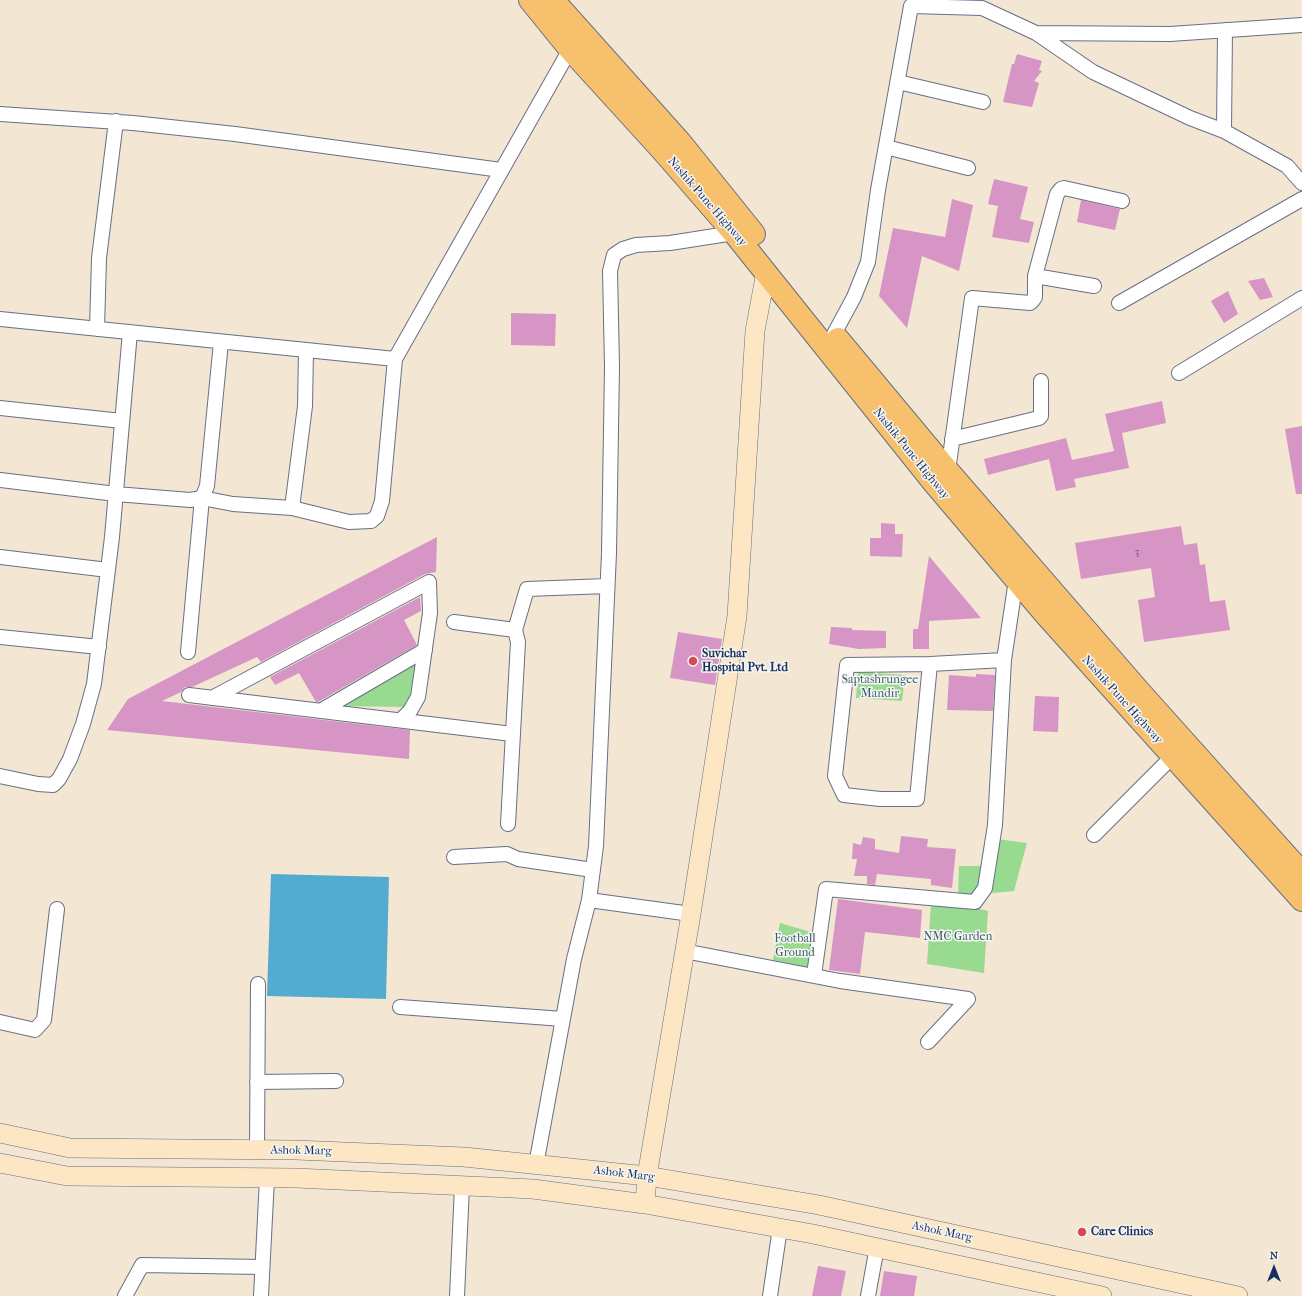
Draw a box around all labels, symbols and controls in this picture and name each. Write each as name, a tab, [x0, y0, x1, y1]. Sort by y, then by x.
street label: Nashik Pune Highway	[664, 154, 750, 250]
street label: Nashik Pune Highway	[870, 405, 952, 503]
house number: 3	[1135, 547, 1139, 559]
place label: Suvichar Hospital Pvt. Ltd	[702, 647, 788, 675]
street label: Nashik Pune Highway	[1079, 653, 1165, 747]
marker: Suvichar Hospital Pvt. Ltd	[687, 655, 699, 667]
park label: Saptashrungee Mandir	[842, 673, 918, 701]
park label: NMC Garden	[923, 930, 993, 944]
park label: Football Ground	[774, 932, 816, 960]
street label: Ashok Marg	[270, 1143, 332, 1159]
street label: Ashok Marg	[593, 1163, 655, 1185]
street label: Ashok Marg	[910, 1219, 974, 1245]
place label: Care Clinics	[1091, 1225, 1153, 1239]
marker: Care Clinics	[1076, 1226, 1088, 1238]
north arrow	[1254, 1248, 1294, 1288]
text: N	[1270, 1249, 1278, 1262]

